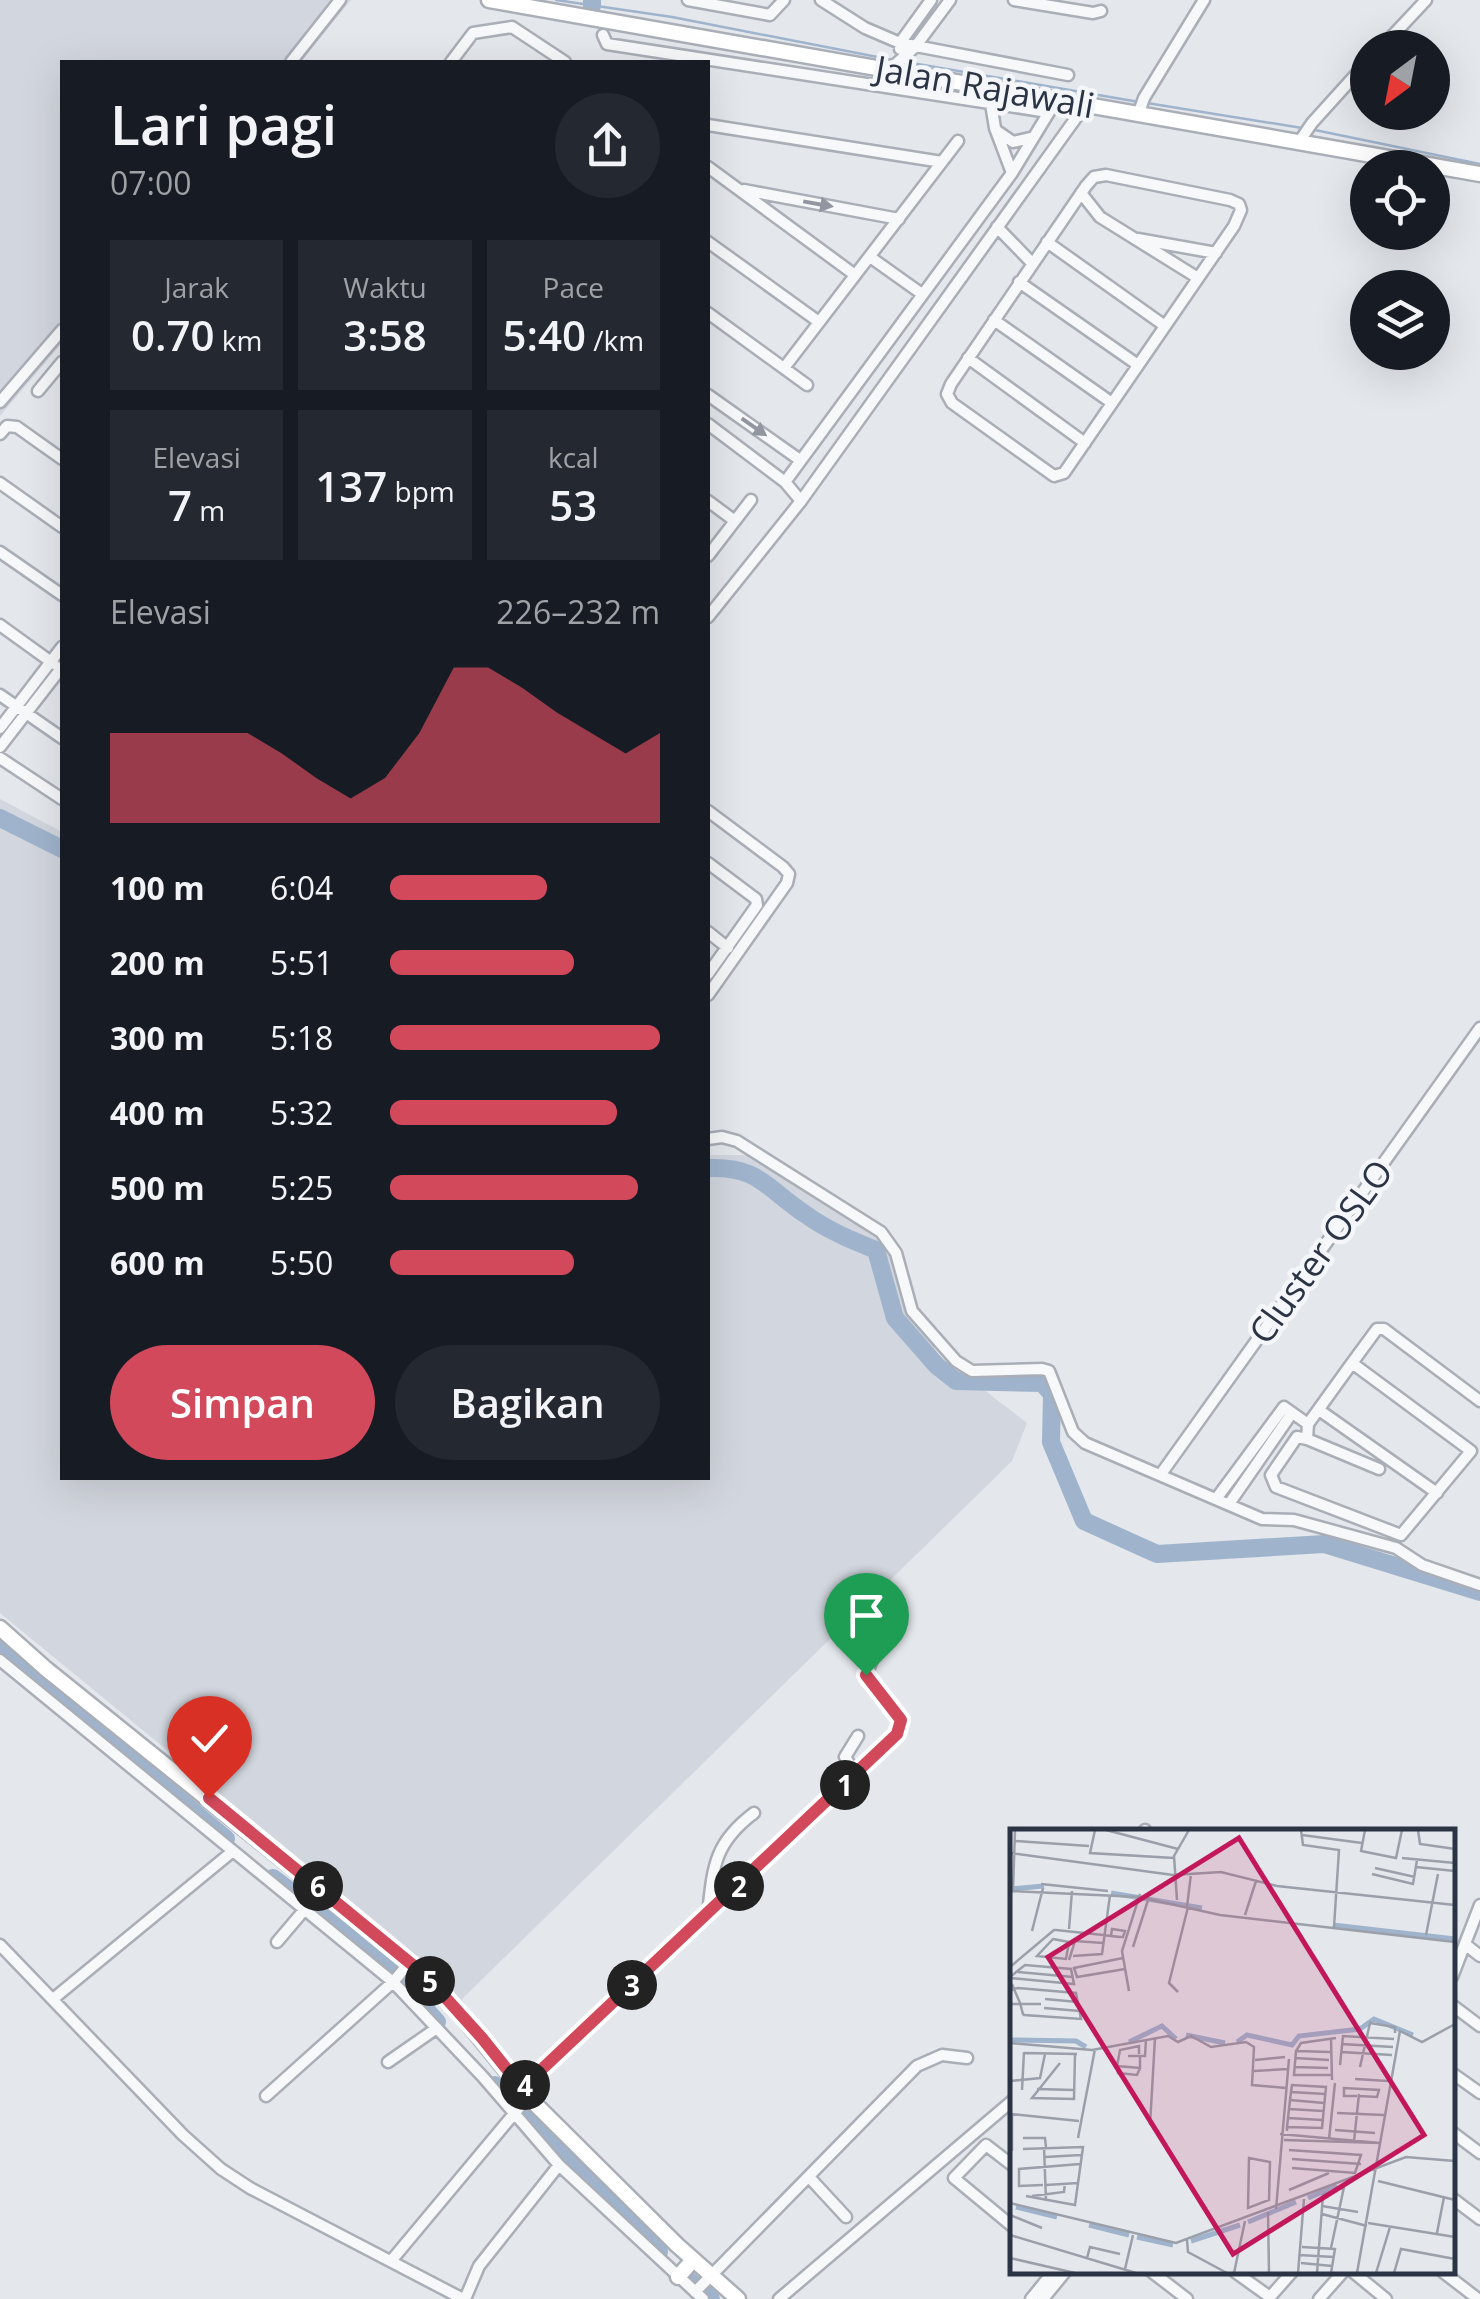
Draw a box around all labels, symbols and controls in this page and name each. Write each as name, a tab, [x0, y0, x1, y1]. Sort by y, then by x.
north arrow	[1350, 30, 1450, 130]
map controls	[1350, 30, 1450, 370]
street label: Jalan Rajawali	[869, 43, 1098, 128]
text: Lari pagi	[110, 86, 337, 161]
button: share	[555, 93, 660, 198]
button: locate	[1350, 150, 1450, 250]
text: 07:00	[110, 161, 192, 204]
one-way arrow	[803, 197, 835, 212]
text: Jarak	[164, 268, 229, 306]
text: Waktu	[343, 268, 427, 306]
text: Pace	[543, 268, 604, 306]
button: layers	[1350, 270, 1450, 370]
text: 0.70	[131, 306, 214, 363]
text: 3:58	[343, 306, 427, 363]
text: 5:40	[502, 306, 586, 363]
text: km	[214, 321, 262, 359]
text: /km	[586, 321, 644, 359]
one-way arrow	[740, 417, 767, 436]
text: Elevasi	[153, 438, 241, 476]
text: kcal	[548, 438, 599, 476]
text: 137	[315, 457, 387, 514]
text: bpm	[387, 472, 455, 510]
text: 7	[168, 476, 192, 533]
text: 53	[549, 476, 597, 533]
text: m	[192, 491, 225, 529]
text: Elevasi	[110, 590, 211, 633]
text: 226–232 m	[496, 590, 660, 633]
text: 100 m	[110, 866, 205, 909]
text: 6:04	[270, 866, 333, 909]
text: 200 m	[110, 941, 205, 984]
text: 5:51	[270, 941, 333, 984]
text: 300 m	[110, 1016, 205, 1059]
text: 5:18	[270, 1016, 333, 1059]
text: 400 m	[110, 1091, 205, 1134]
text: 5:32	[270, 1091, 333, 1134]
street label: Cluster OSLO	[1237, 1150, 1403, 1352]
text: 500 m	[110, 1166, 205, 1209]
text: 5:25	[270, 1166, 333, 1209]
text: 600 m	[110, 1241, 205, 1284]
text: 5:50	[270, 1241, 333, 1284]
button: Simpan	[110, 1345, 375, 1460]
button: Bagikan	[395, 1345, 660, 1460]
pin	[824, 1573, 909, 1676]
icon: arrive	[839, 1588, 894, 1643]
pin	[167, 1696, 252, 1799]
icon: check	[182, 1711, 237, 1766]
pin: 1	[820, 1760, 870, 1810]
text: 1	[837, 1766, 853, 1804]
inset map	[1010, 1829, 1455, 2274]
pin: 6	[293, 1861, 343, 1911]
pin: 2	[714, 1861, 764, 1911]
text: 6	[310, 1867, 326, 1905]
text: 2	[731, 1867, 747, 1905]
pin: 5	[405, 1956, 455, 2006]
pin: 3	[607, 1960, 657, 2010]
text: 5	[422, 1962, 438, 2000]
text: 3	[624, 1966, 640, 2004]
pin: 4	[500, 2060, 550, 2110]
text: 4	[517, 2066, 533, 2104]

